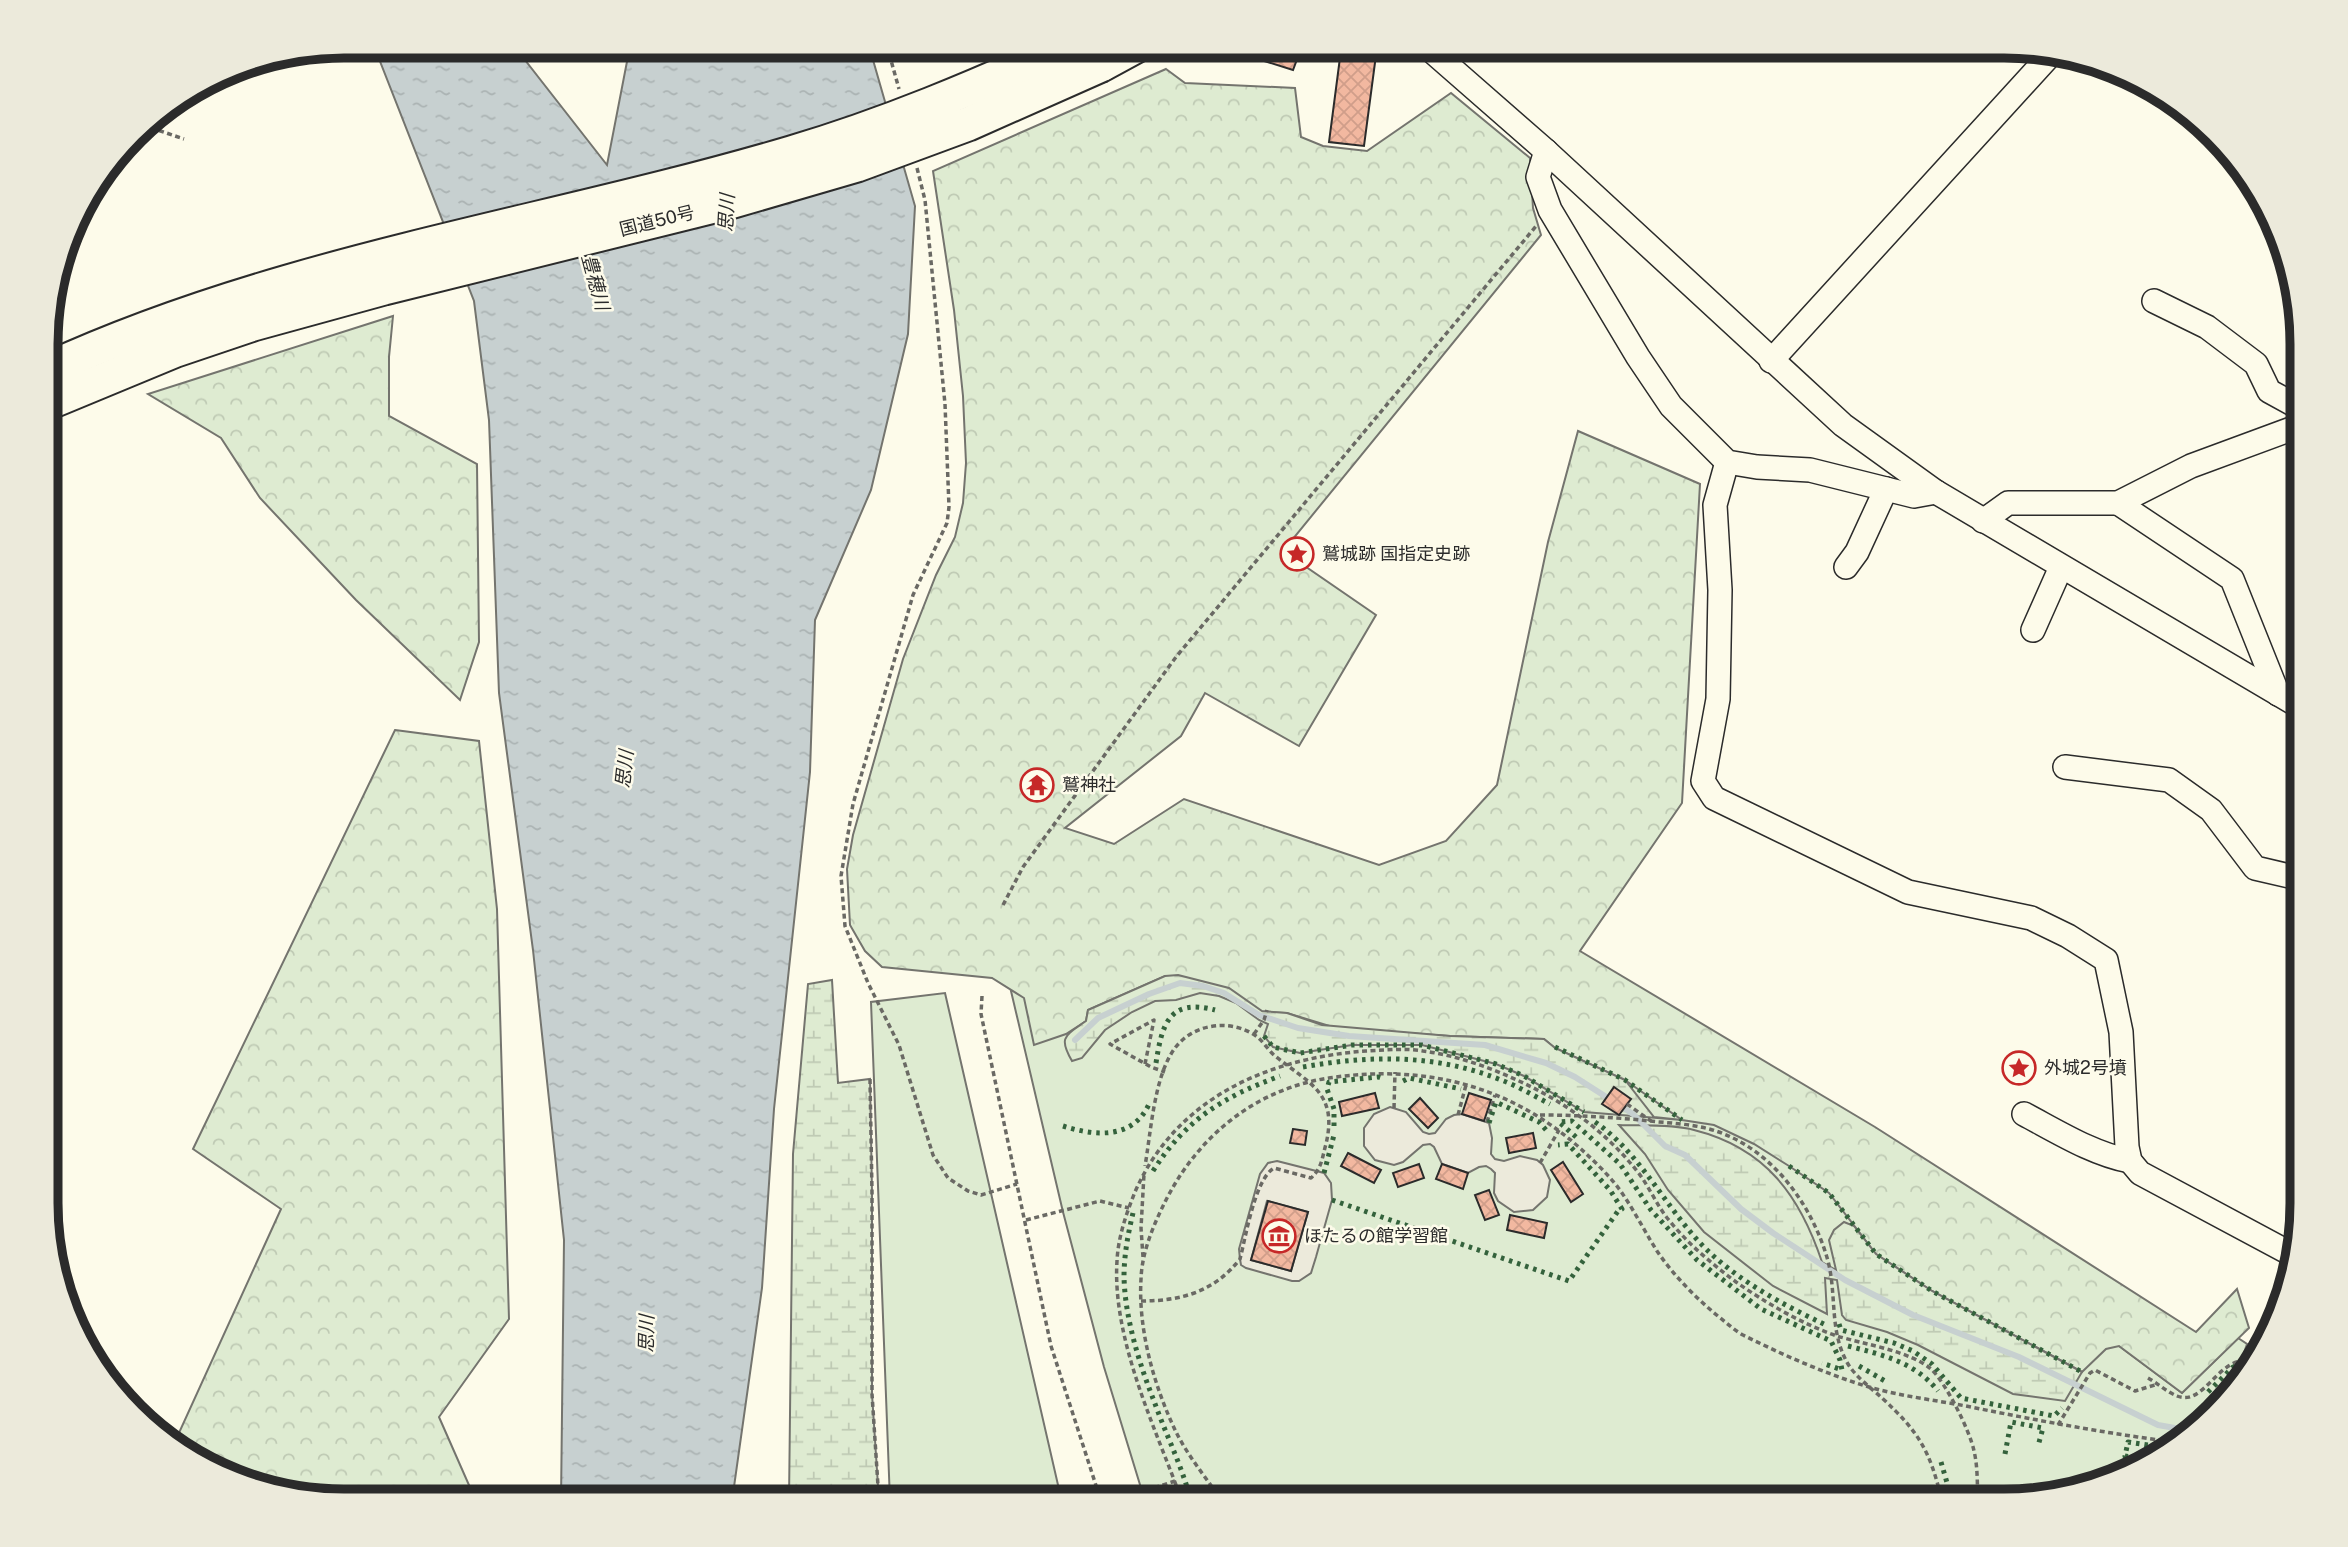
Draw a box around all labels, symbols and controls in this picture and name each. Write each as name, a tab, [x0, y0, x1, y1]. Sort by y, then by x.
water label: 思川	[714, 191, 738, 233]
street label: 国道50号	[617, 201, 697, 240]
water label: 豊穂川	[578, 252, 615, 314]
place icon: 鷲城跡 国指定史跡	[1278, 535, 1316, 573]
place label: 鷲城跡 国指定史跡	[1322, 543, 1470, 564]
water label: 思川	[611, 747, 637, 789]
temple icon: 鷲神社	[1018, 766, 1056, 804]
place label: 鷲神社	[1062, 774, 1116, 795]
place icon: 外城2号墳	[2000, 1049, 2038, 1087]
place label: 外城2号墳	[2044, 1057, 2127, 1078]
museum icon: ほたるの館学習館	[1260, 1217, 1298, 1255]
place label: ほたるの館学習館	[1304, 1225, 1448, 1246]
water label: 思川	[635, 1313, 657, 1353]

